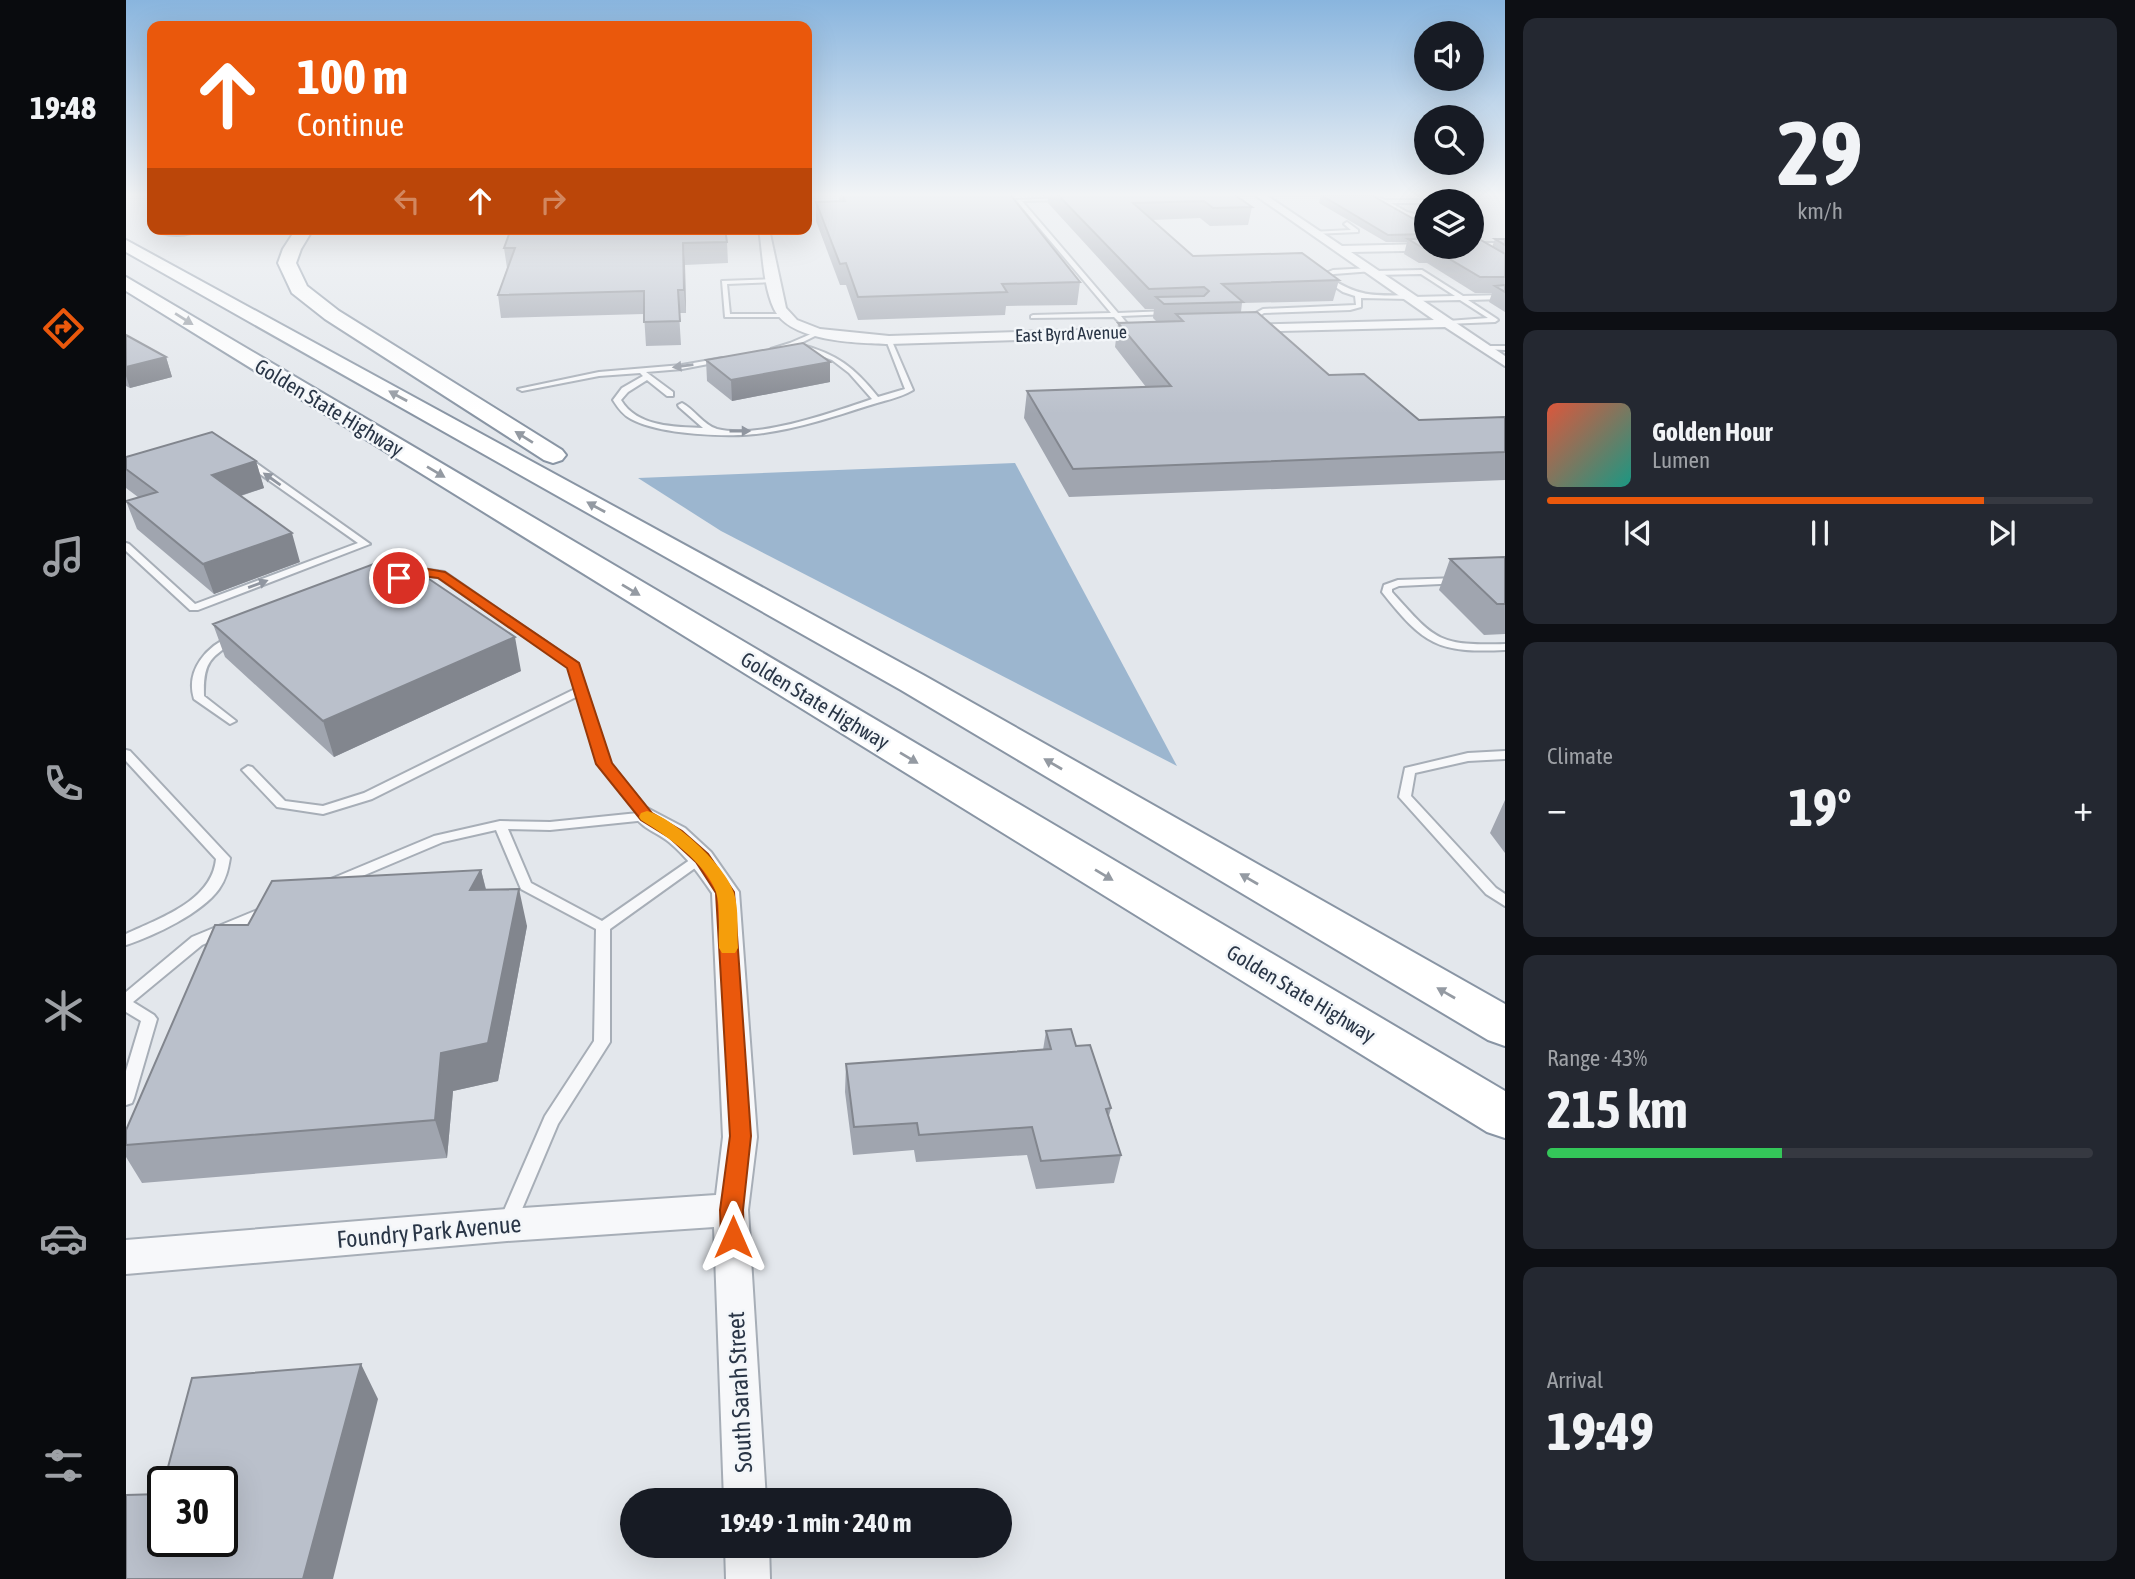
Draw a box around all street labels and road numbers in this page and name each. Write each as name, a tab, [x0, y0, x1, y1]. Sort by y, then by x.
street label: East Byrd Avenue	[1015, 321, 1127, 346]
street label: Golden State Highway	[251, 353, 408, 461]
street label: Golden State Highway	[737, 646, 894, 754]
street label: Golden State Highway	[1223, 939, 1380, 1047]
street label: Foundry Park Avenue	[336, 1210, 522, 1253]
street label: South Sarah Street	[722, 1311, 757, 1473]

